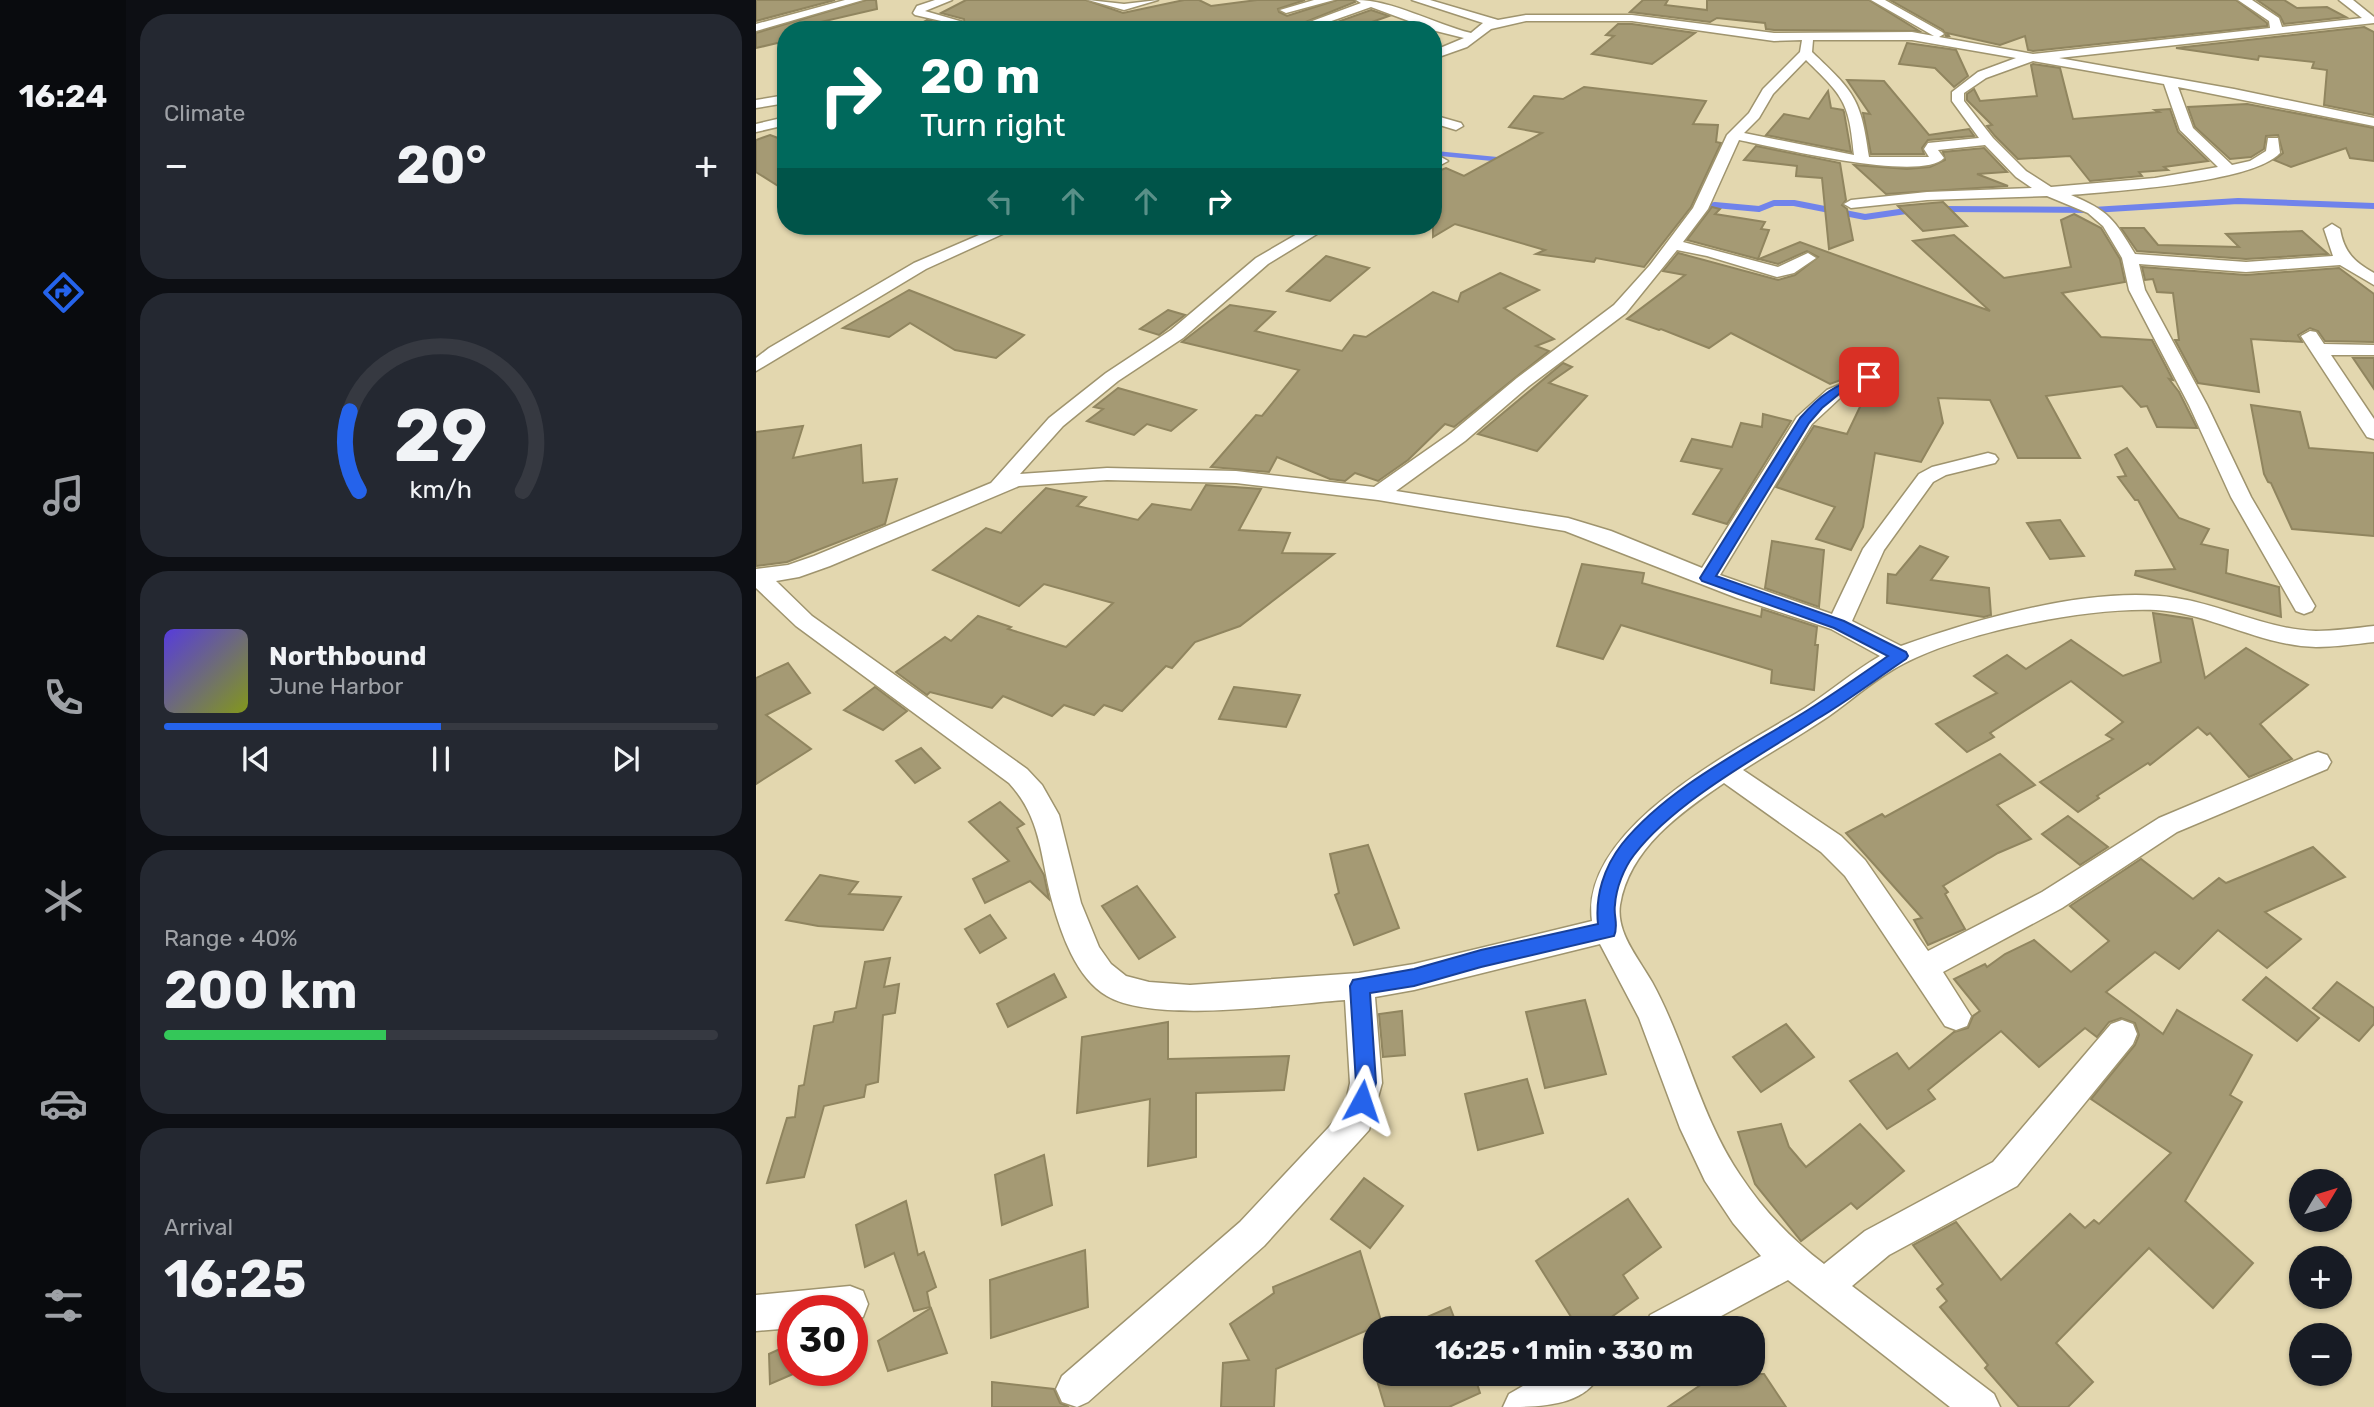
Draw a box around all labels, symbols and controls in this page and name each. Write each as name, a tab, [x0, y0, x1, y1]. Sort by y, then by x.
text: 20 m	[920, 47, 1041, 105]
icon: right	[805, 49, 896, 140]
text: 16:24	[19, 77, 107, 115]
text: Climate	[164, 99, 245, 127]
text: Turn right	[920, 106, 1065, 144]
text: 20°	[396, 134, 487, 196]
text: −	[164, 142, 189, 188]
text: +	[694, 142, 718, 188]
icon: left	[981, 182, 1019, 220]
icon: ahead	[1054, 182, 1092, 220]
icon: ahead	[1127, 182, 1165, 220]
icon: right	[1200, 182, 1238, 220]
icon: directions	[39, 268, 88, 317]
pin	[1839, 347, 1899, 407]
icon: arrive	[1850, 358, 1888, 396]
text: 29	[394, 393, 488, 479]
icon: music	[39, 471, 88, 520]
text: km/h	[410, 475, 472, 504]
text: Northbound	[269, 641, 427, 672]
text: June Harbor	[269, 672, 403, 700]
icon: phone	[39, 673, 88, 722]
icon: previous	[237, 740, 275, 778]
icon: pause	[422, 740, 460, 778]
icon: next	[607, 740, 645, 778]
icon: climate	[39, 876, 88, 925]
text: Range · 40%	[164, 924, 298, 952]
text: 200 km	[164, 959, 358, 1021]
position arrow	[1325, 1064, 1399, 1138]
icon: car	[39, 1079, 88, 1128]
north arrow	[2289, 1169, 2352, 1232]
map controls	[2289, 1169, 2352, 1386]
text: Arrival	[164, 1213, 233, 1241]
button: +	[2289, 1246, 2352, 1309]
text: 16:25	[164, 1248, 306, 1310]
icon: filters	[39, 1281, 88, 1330]
speed limit sign: 30	[777, 1295, 868, 1386]
button: −	[2289, 1323, 2352, 1386]
text: 16:25 · 1 min · 330 m	[1435, 1335, 1693, 1366]

